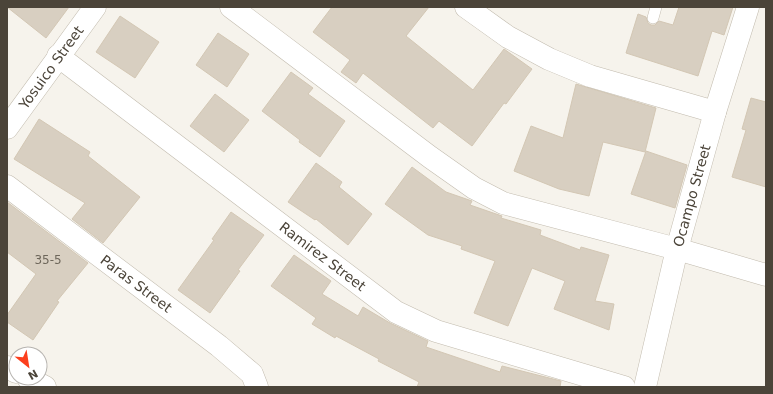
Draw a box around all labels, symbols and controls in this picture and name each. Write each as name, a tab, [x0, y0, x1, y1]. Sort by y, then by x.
street label: Yosuico Street	[15, 22, 87, 113]
street label: Ocampo Street	[670, 142, 714, 249]
street label: Ramirez Street	[276, 219, 369, 295]
street label: Paras Street	[98, 252, 175, 316]
house number: 35-5	[34, 253, 62, 267]
north arrow	[8, 346, 48, 386]
text: N	[26, 366, 40, 382]

